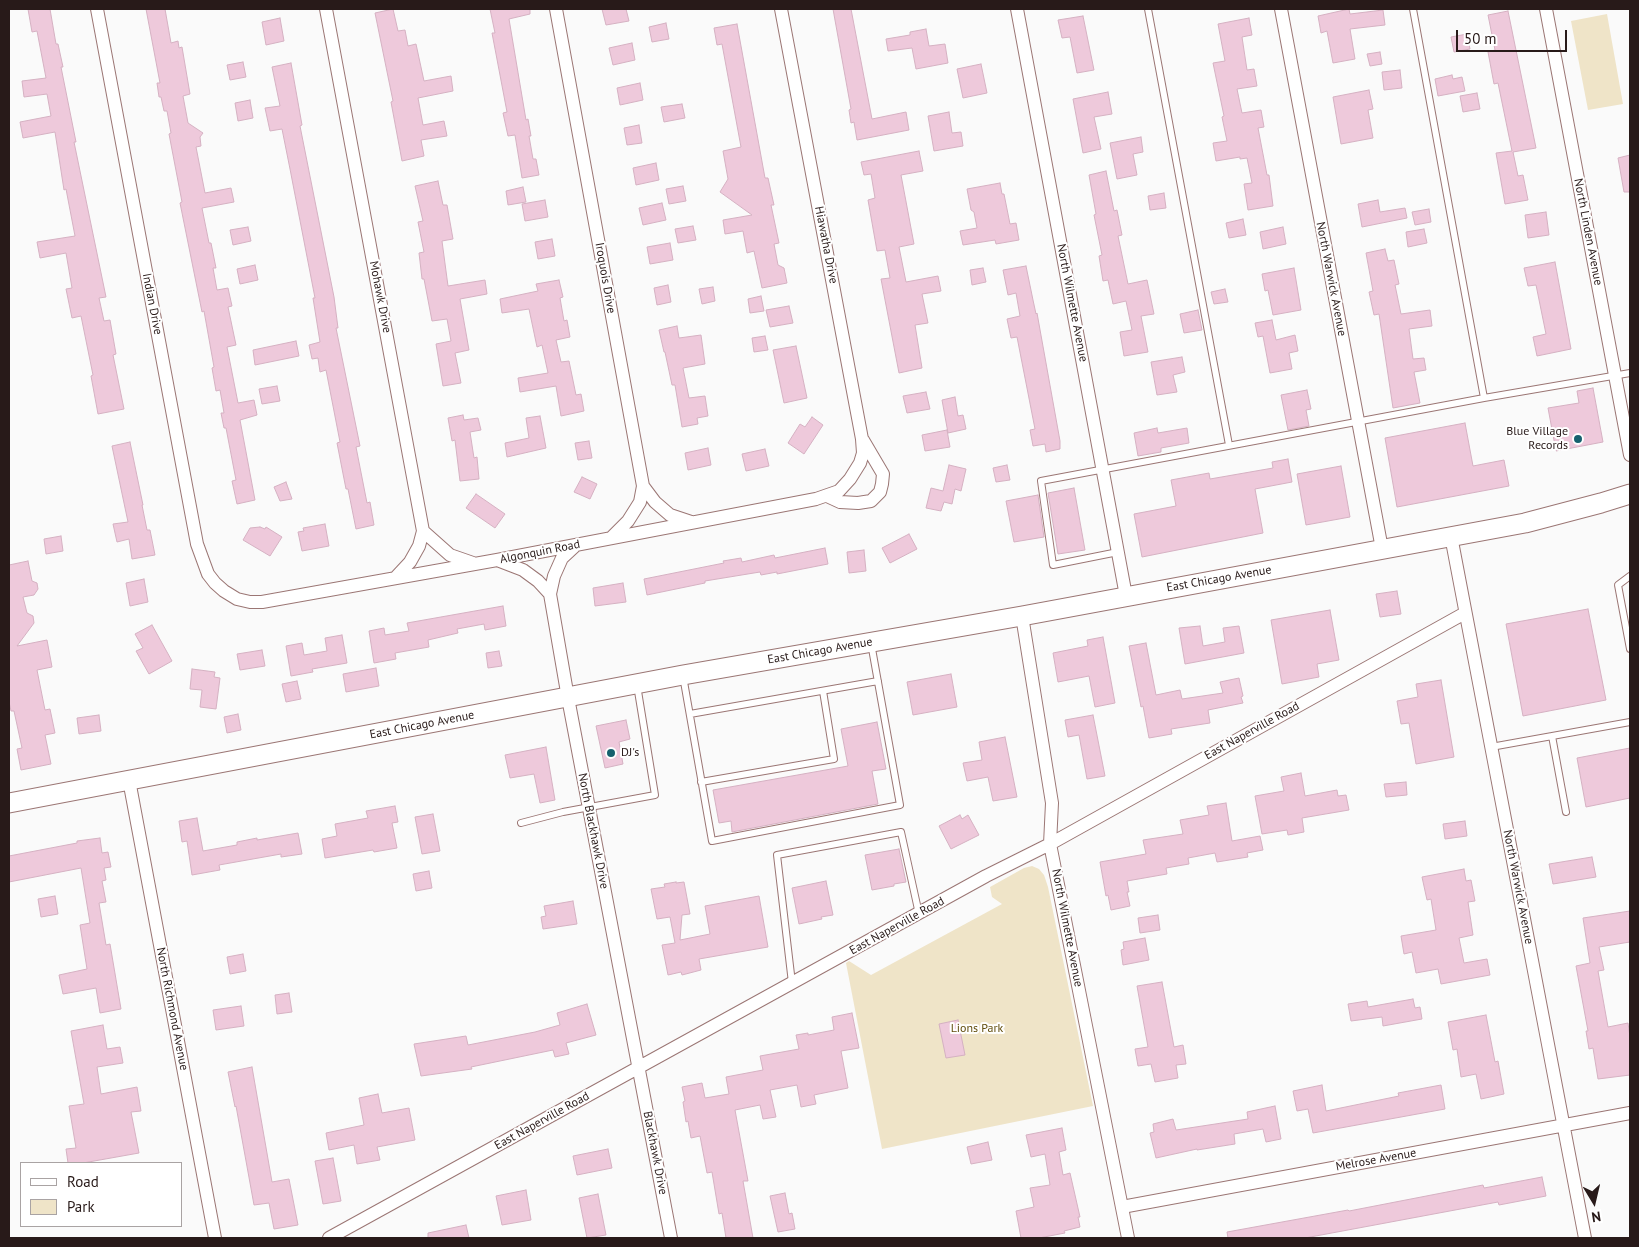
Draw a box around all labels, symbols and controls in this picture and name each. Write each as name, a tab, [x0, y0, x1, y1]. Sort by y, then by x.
scale bar	[1459, 20, 1570, 52]
text: 50 m	[1464, 29, 1497, 48]
street label: North Linden Avenue	[1571, 177, 1605, 287]
street label: Hiawatha Drive	[811, 205, 841, 285]
street label: North Warwick Avenue	[1313, 221, 1349, 337]
street label: Iroquois Drive	[592, 241, 618, 315]
street label: North Wilmette Avenue	[1053, 243, 1091, 363]
street label: Mohawk Drive	[366, 260, 394, 334]
street label: Indian Drive	[139, 272, 165, 336]
place label: Blue Village Records	[1506, 425, 1568, 453]
marker: Blue Village Records	[1572, 433, 1584, 445]
street label: Algonquin Road	[499, 537, 581, 567]
street label: East Chicago Avenue	[1165, 563, 1273, 595]
street label: East Chicago Avenue	[766, 635, 874, 667]
street label: East Naperville Road	[1202, 699, 1302, 763]
street label: East Chicago Avenue	[368, 708, 476, 742]
place label: DJ's	[621, 746, 639, 760]
marker: DJ's	[605, 747, 617, 759]
street label: North Blackhawk Drive	[575, 772, 611, 890]
street label: North Warwick Avenue	[1500, 829, 1536, 945]
street label: North Wilmette Avenue	[1048, 868, 1086, 988]
street label: East Naperville Road	[847, 894, 947, 958]
street label: North Richmond Avenue	[153, 946, 191, 1072]
park label: Lions Park	[951, 1022, 1003, 1036]
street label: East Naperville Road	[492, 1089, 592, 1153]
street label: Blackhawk Drive	[640, 1110, 670, 1196]
street label: Melrose Avenue	[1335, 1146, 1417, 1174]
legend	[20, 1162, 182, 1227]
text: Road	[67, 1172, 99, 1191]
north arrow	[1569, 1177, 1619, 1227]
text: Park	[67, 1197, 95, 1216]
text: N	[1590, 1207, 1602, 1226]

